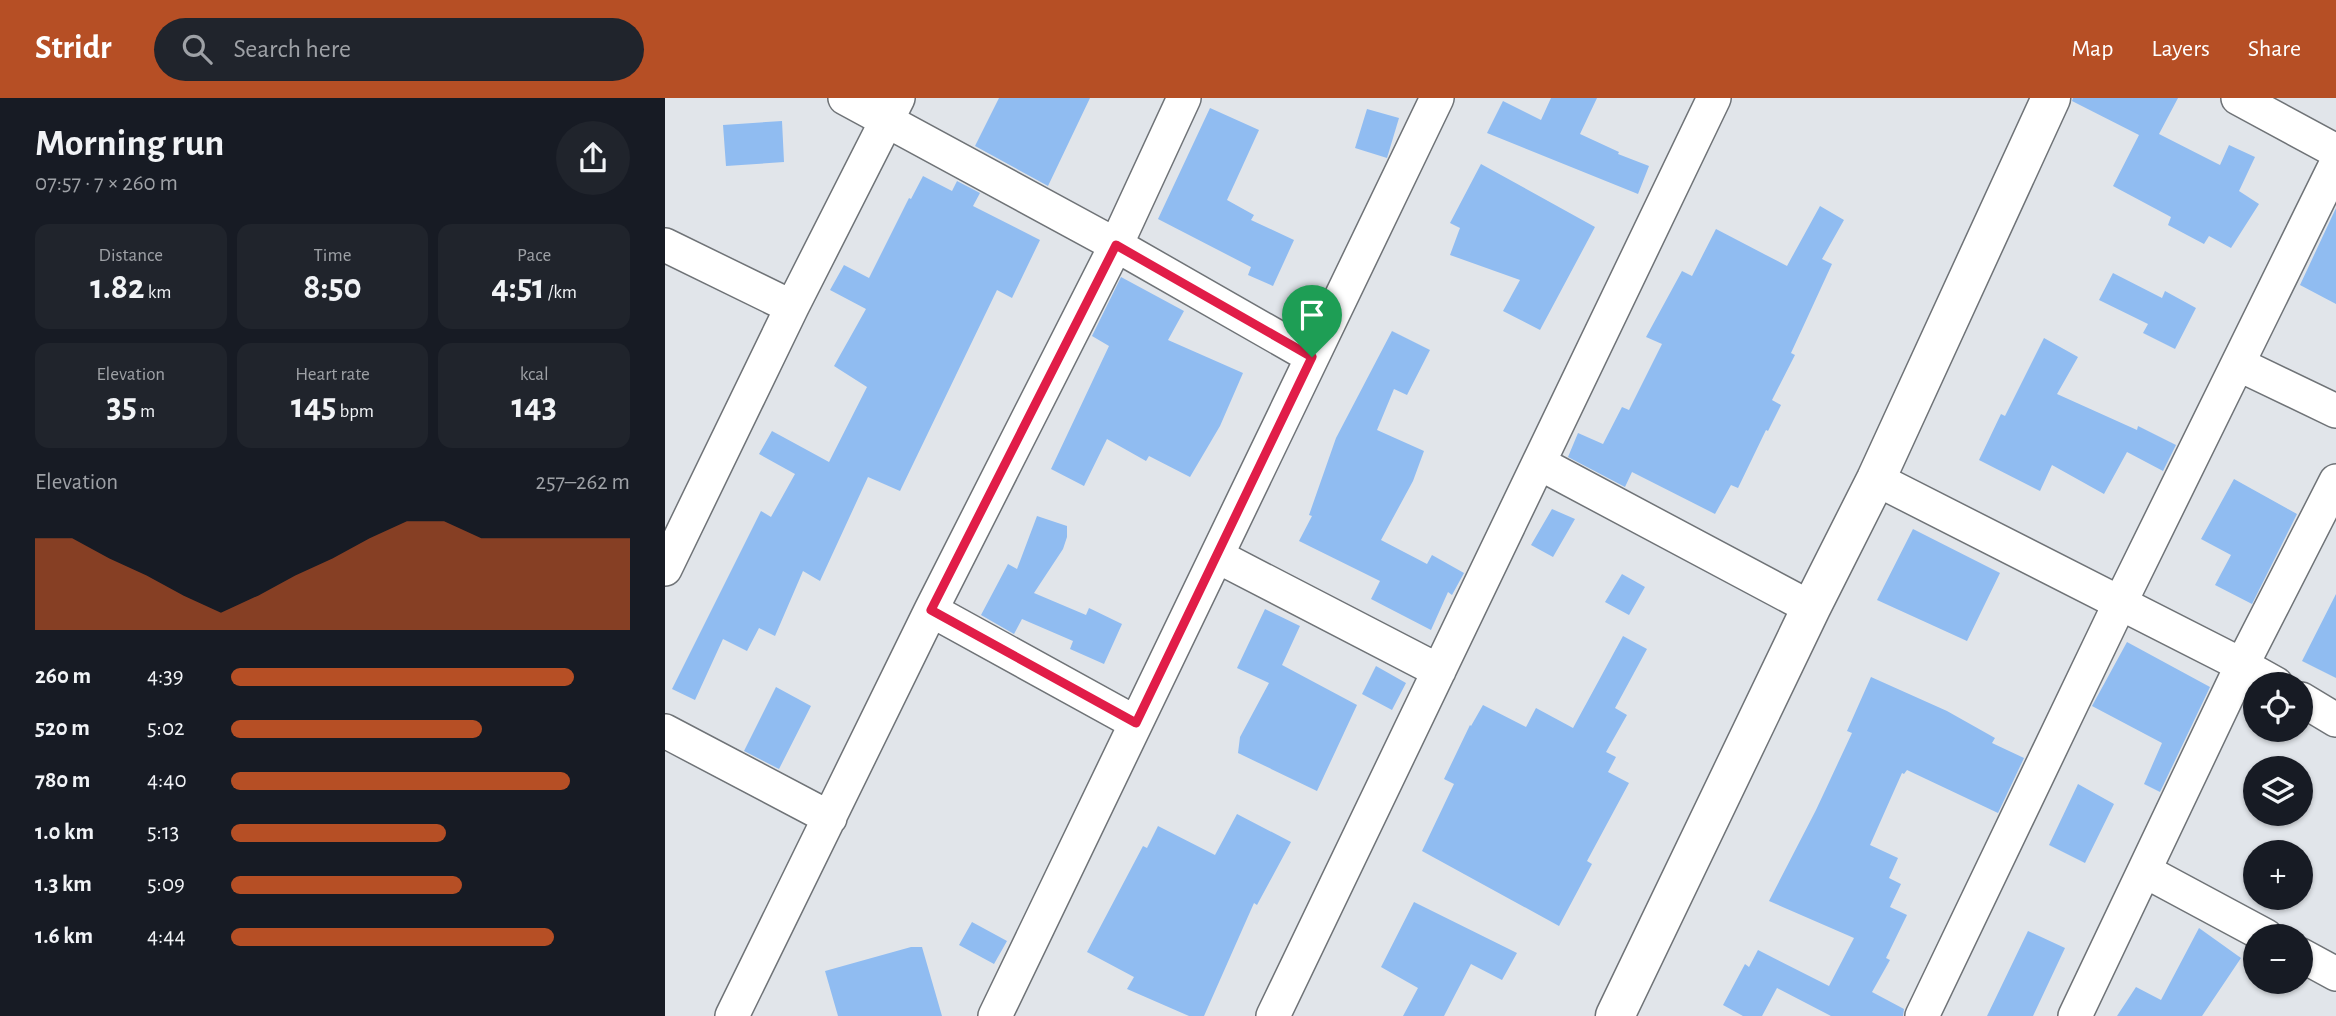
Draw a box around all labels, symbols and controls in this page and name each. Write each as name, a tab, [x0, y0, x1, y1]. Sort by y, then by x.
search box	[154, 18, 644, 81]
icon: search	[178, 30, 216, 68]
text: Stridr	[35, 32, 112, 65]
text: Search here	[234, 36, 351, 62]
text: Map	[2071, 37, 2113, 61]
text: Layers	[2151, 37, 2210, 61]
text: Share	[2248, 37, 2301, 61]
button: share	[556, 121, 630, 195]
text: Morning run	[35, 125, 224, 163]
text: 07:57 · 7 × 260 m	[35, 172, 178, 195]
text: Distance	[99, 246, 163, 265]
text: Time	[314, 246, 351, 265]
text: Pace	[517, 246, 551, 265]
text: 1.82	[90, 270, 145, 305]
text: 8:50	[303, 270, 362, 305]
text: 4:51	[491, 270, 545, 305]
text: km	[145, 283, 172, 302]
text: /km	[545, 283, 577, 302]
pin	[1282, 285, 1342, 357]
icon: arrive	[1293, 296, 1331, 334]
text: Elevation	[96, 365, 165, 384]
text: Heart rate	[295, 365, 370, 384]
text: kcal	[520, 365, 549, 384]
text: 35	[107, 389, 137, 424]
text: 145	[291, 389, 336, 424]
text: 143	[512, 389, 557, 424]
text: m	[137, 402, 155, 421]
text: bpm	[336, 402, 374, 421]
text: Elevation	[35, 471, 118, 494]
text: 257–262 m	[535, 471, 630, 494]
text: 260 m	[35, 665, 91, 688]
text: 4:39	[147, 665, 184, 688]
map controls	[2243, 672, 2313, 994]
button: locate	[2243, 672, 2313, 742]
text: 520 m	[35, 717, 90, 740]
text: 5:02	[147, 717, 185, 740]
button: layers	[2243, 756, 2313, 826]
text: 780 m	[35, 769, 90, 792]
text: 4:40	[147, 769, 187, 792]
text: 1.0 km	[35, 821, 94, 844]
text: 5:13	[147, 821, 179, 844]
button: +	[2243, 840, 2313, 910]
text: 1.3 km	[35, 873, 92, 896]
text: 5:09	[147, 873, 185, 896]
button: −	[2243, 924, 2313, 994]
text: 1.6 km	[35, 925, 93, 948]
text: 4:44	[147, 925, 185, 948]

